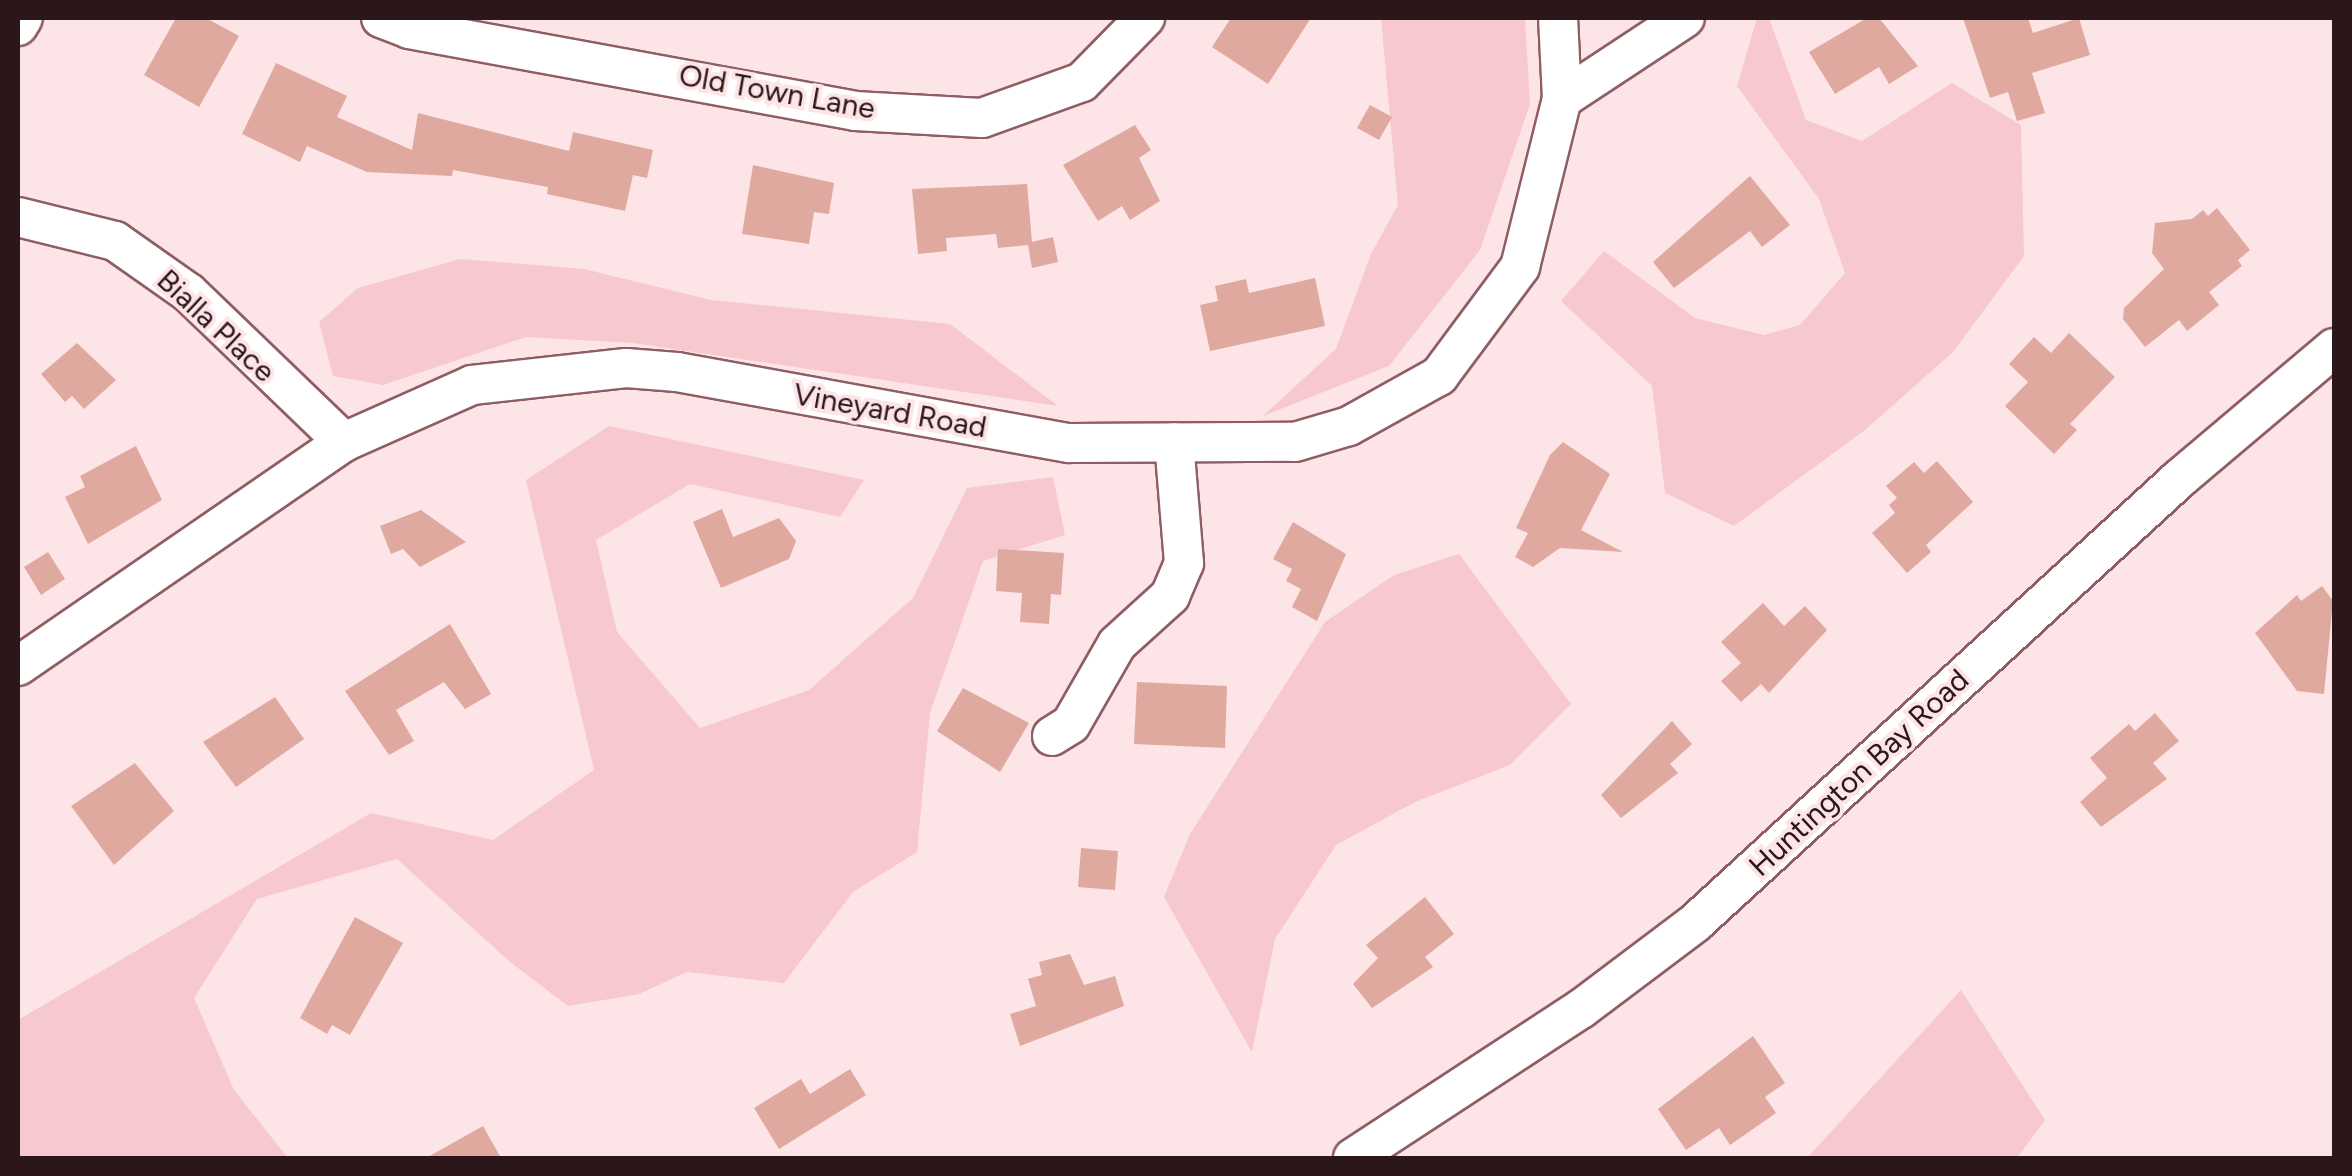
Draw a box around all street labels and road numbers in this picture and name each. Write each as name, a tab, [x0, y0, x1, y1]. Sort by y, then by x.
street label: Old Town Lane	[676, 57, 878, 127]
street label: Bialla Place	[149, 262, 283, 390]
street label: Vineyard Road	[791, 376, 989, 446]
street label: Huntington Bay Road	[1742, 662, 1976, 884]

